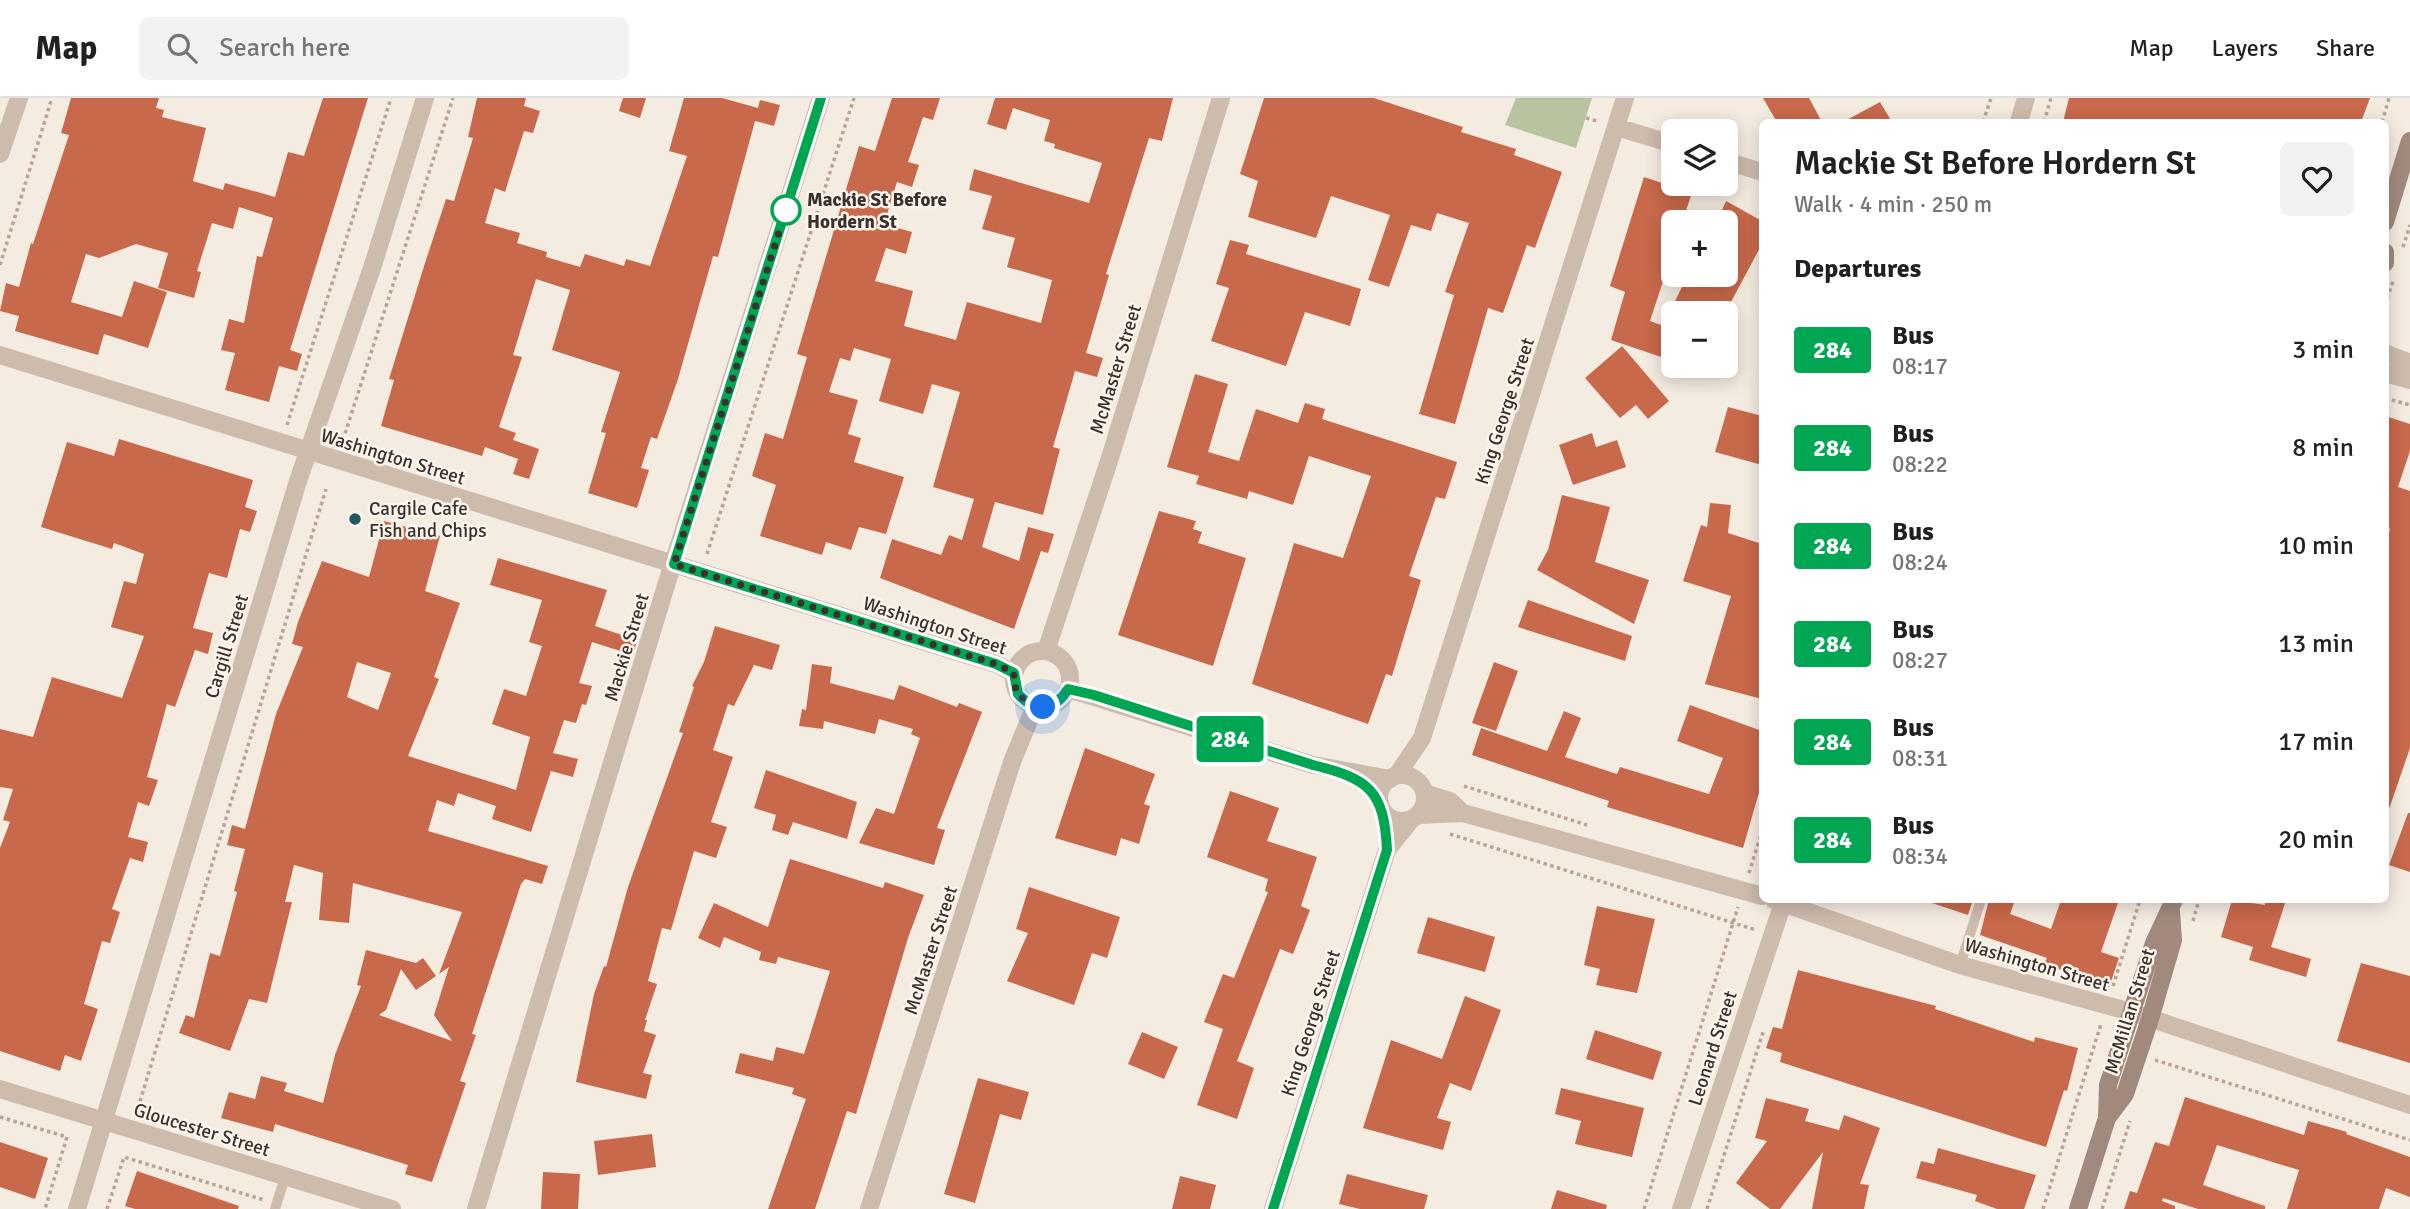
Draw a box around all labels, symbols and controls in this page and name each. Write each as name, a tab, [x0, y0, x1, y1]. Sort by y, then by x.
search box	[139, 17, 629, 80]
text: Map	[35, 28, 97, 69]
icon: search	[163, 29, 201, 67]
text: Search here	[219, 32, 350, 64]
text: Map	[2129, 33, 2174, 63]
text: Layers	[2212, 33, 2278, 63]
text: Share	[2316, 33, 2375, 63]
map controls	[1661, 119, 1738, 378]
button: layers	[1661, 119, 1738, 196]
button: heart	[2280, 142, 2354, 216]
text: Mackie St Before Hordern St	[1794, 143, 2196, 184]
place label: Mackie St Before Hordern St	[807, 188, 947, 234]
text: Walk · 4 min · 250 m	[1794, 190, 1992, 219]
marker: Mackie St Before Hordern St	[771, 195, 801, 225]
button: +	[1661, 210, 1738, 287]
text: Departures	[1794, 253, 1921, 285]
street label: McMaster Street	[1085, 301, 1147, 437]
button: −	[1661, 301, 1738, 378]
text: Bus	[1892, 320, 1934, 352]
text: 3 min	[2292, 334, 2354, 366]
street label: King George Street	[1470, 335, 1540, 488]
text: 284	[1813, 335, 1852, 365]
text: 08:17	[1892, 352, 1948, 381]
text: Bus	[1892, 418, 1934, 450]
street label: Washington Street	[318, 424, 468, 490]
text: 8 min	[2292, 432, 2354, 464]
text: 284	[1813, 433, 1852, 463]
text: 08:22	[1892, 450, 1948, 479]
place label: Cargile Cafe Fish and Chips	[369, 497, 487, 543]
marker: Cargile Cafe Fish and Chips	[347, 511, 363, 527]
text: Bus	[1892, 516, 1934, 548]
text: 10 min	[2278, 530, 2354, 562]
text: 284	[1813, 531, 1852, 561]
text: 08:24	[1892, 548, 1948, 577]
street label: Mackie Street	[599, 590, 655, 704]
street label: Cargill Street	[200, 591, 254, 701]
street label: Washington Street	[860, 591, 1010, 661]
text: Bus	[1892, 614, 1934, 646]
text: 13 min	[2278, 628, 2354, 660]
text: 284	[1813, 629, 1852, 659]
text: 08:27	[1892, 646, 1948, 675]
your location	[1025, 689, 1060, 724]
text: Bus	[1892, 712, 1934, 744]
line badge: 284	[1190, 716, 1270, 762]
text: 284	[1211, 724, 1249, 754]
text: 17 min	[2278, 726, 2354, 758]
text: 284	[1813, 727, 1852, 757]
text: 08:31	[1892, 744, 1948, 773]
text: Bus	[1892, 810, 1934, 842]
text: 20 min	[2278, 824, 2354, 856]
text: 284	[1813, 825, 1852, 855]
text: 08:34	[1892, 842, 1948, 871]
street label: McMaster Street	[899, 882, 963, 1018]
street label: Washington Street	[1961, 933, 2112, 997]
street label: McMillan Street	[2100, 946, 2160, 1077]
street label: King George Street	[1276, 947, 1346, 1100]
street label: Leonard Street	[1683, 987, 1743, 1109]
street label: Gloucester Street	[131, 1098, 273, 1162]

